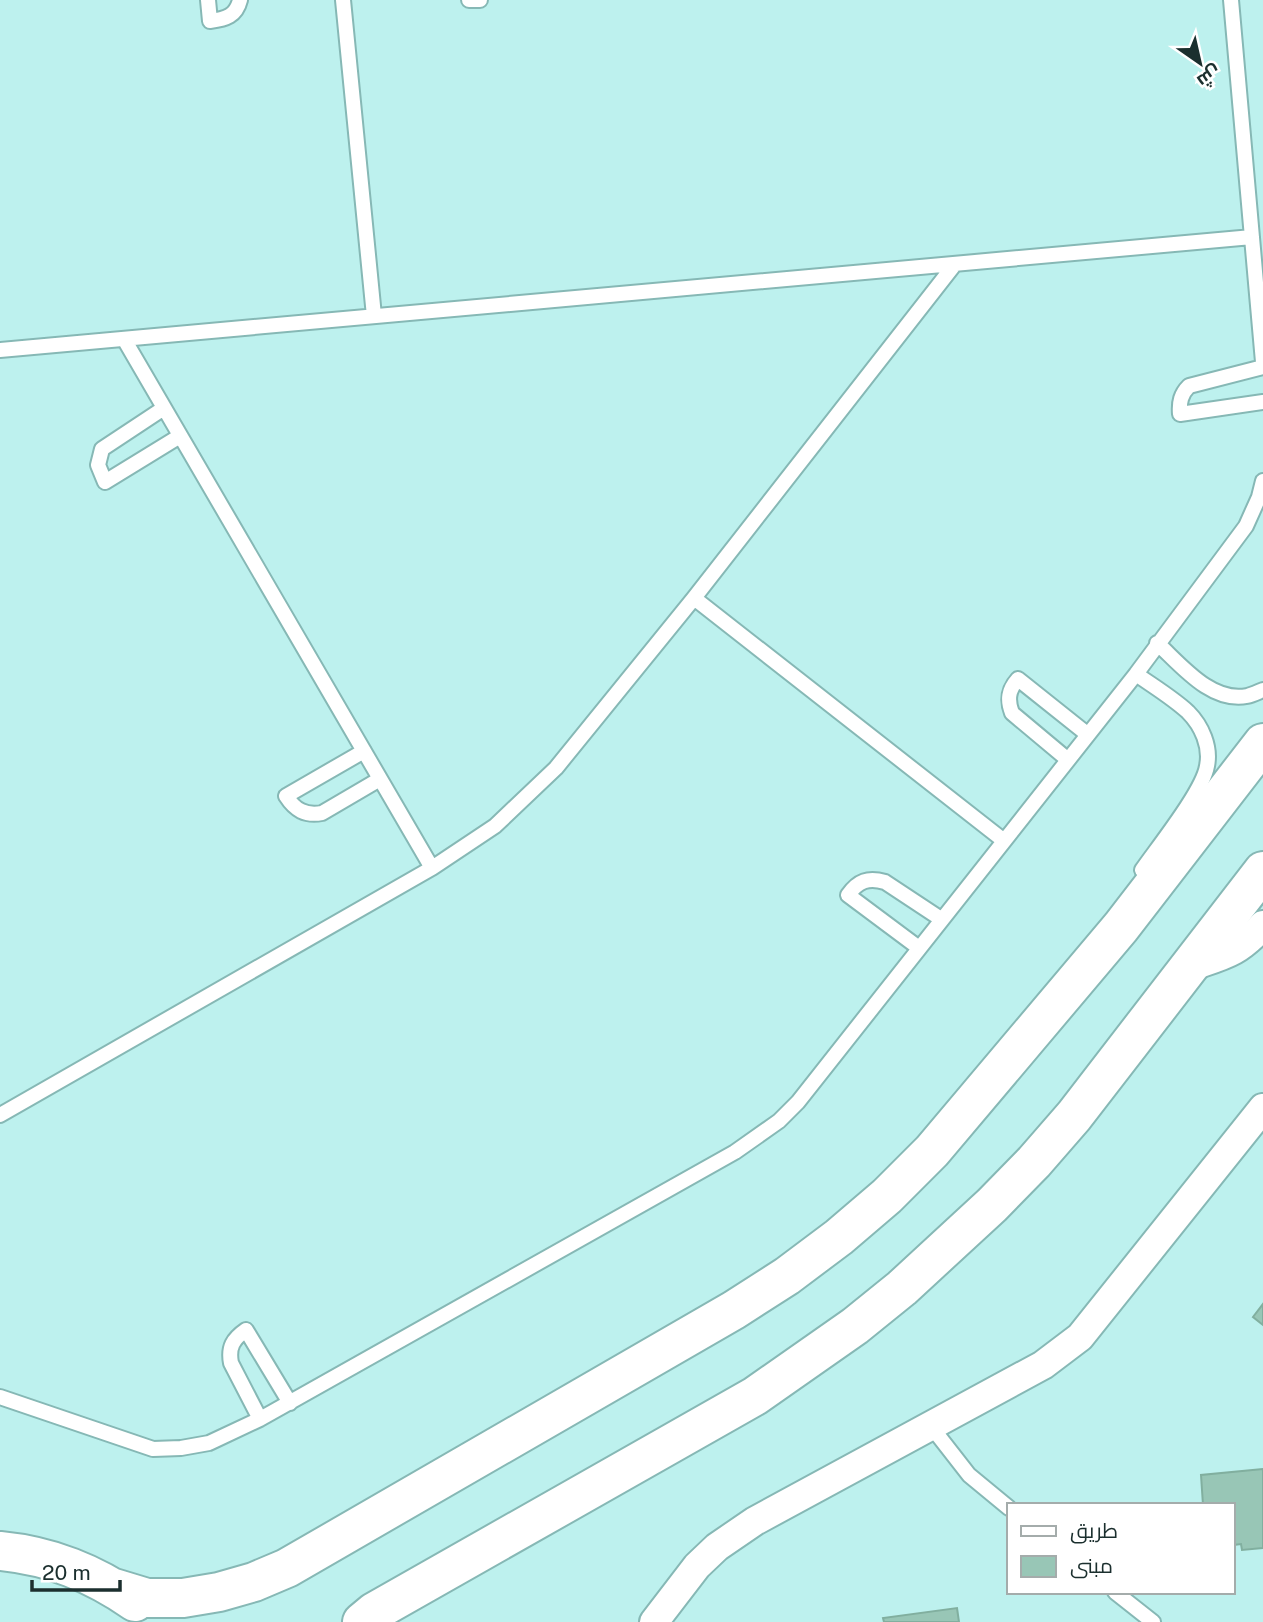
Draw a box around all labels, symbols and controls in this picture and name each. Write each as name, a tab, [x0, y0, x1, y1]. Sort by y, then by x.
north arrow	[1165, 28, 1235, 98]
text: ش	[1193, 60, 1226, 93]
legend	[1007, 1503, 1235, 1594]
text: طريق	[1070, 1518, 1118, 1544]
scale bar	[32, 1548, 119, 1592]
text: مبنى	[1070, 1553, 1113, 1579]
text: 20 m	[42, 1560, 91, 1585]

